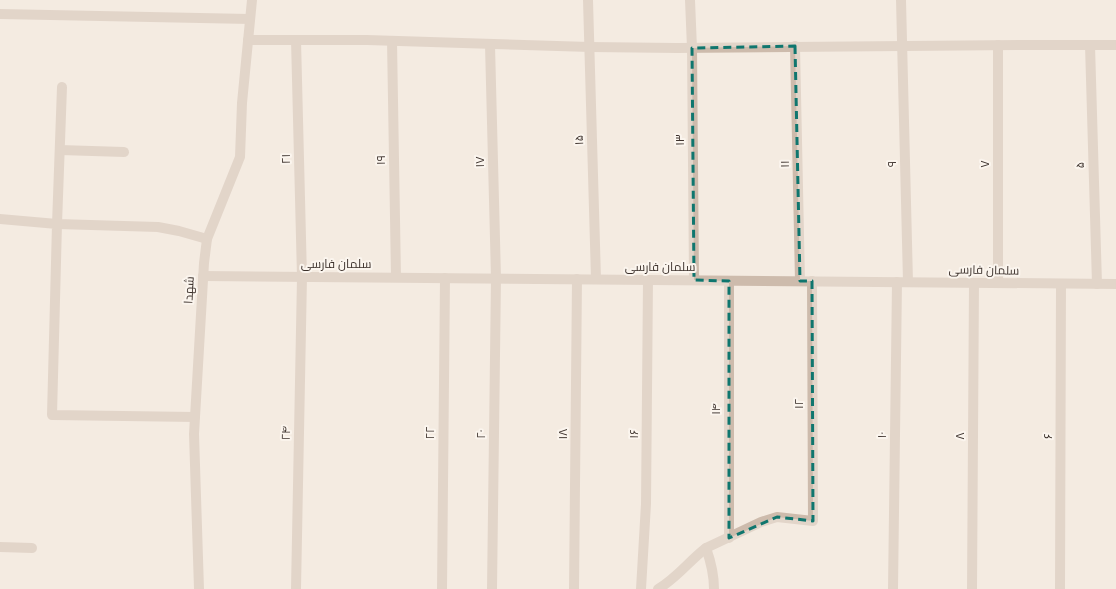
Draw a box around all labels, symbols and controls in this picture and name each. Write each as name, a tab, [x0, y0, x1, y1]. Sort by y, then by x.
street label: ۱۳	[673, 134, 687, 146]
street label: ۱۵	[572, 135, 586, 145]
street label: ۲۱	[279, 154, 293, 164]
street label: ۱۹	[374, 155, 388, 165]
street label: ۱۷	[473, 156, 487, 168]
street label: ۱۱	[778, 160, 792, 168]
street label: ۷	[978, 160, 992, 168]
street label: ۹	[885, 161, 899, 167]
street label: ۵	[1073, 161, 1087, 169]
street label: سلمان فارسی	[301, 257, 371, 271]
street label: سلمان فارسی	[625, 260, 695, 274]
street label: سلمان فارسی	[949, 262, 1020, 278]
street label: شهدا	[181, 276, 197, 304]
street label: ۱۲	[792, 399, 806, 409]
street label: ۱۴	[709, 403, 723, 415]
street label: ۲۴	[279, 426, 293, 440]
street label: ۲۲	[423, 427, 437, 439]
street label: ۱۸	[556, 428, 570, 440]
street label: ۲۰	[474, 429, 488, 439]
street label: ۱۶	[627, 429, 641, 439]
street label: ۱۰	[875, 432, 889, 438]
street label: ۸	[953, 432, 967, 440]
street label: ۶	[1041, 433, 1055, 439]

